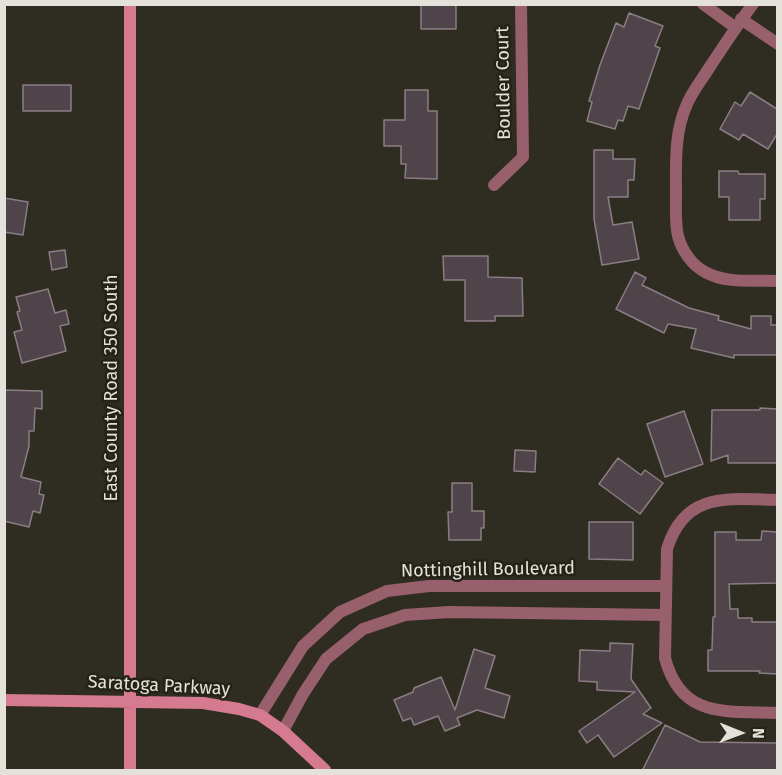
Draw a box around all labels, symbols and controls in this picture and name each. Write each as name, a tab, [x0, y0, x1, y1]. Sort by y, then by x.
street label: Boulder Court	[492, 26, 516, 140]
street label: East County Road 350 South	[101, 275, 123, 501]
street label: Nottinghill Boulevard	[401, 558, 575, 582]
street label: Saratoga Parkway	[87, 671, 231, 701]
north arrow	[710, 703, 770, 763]
text: N	[749, 728, 768, 739]

